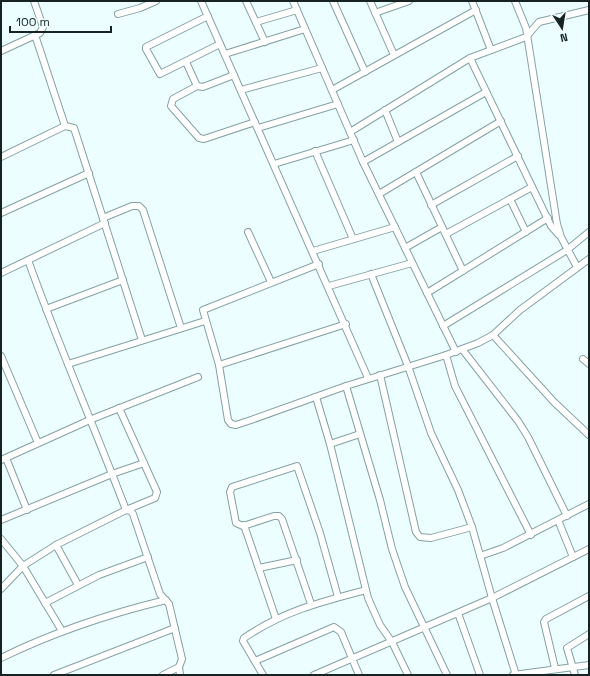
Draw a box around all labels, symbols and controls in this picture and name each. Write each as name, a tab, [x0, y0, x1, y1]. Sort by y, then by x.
scale bar	[10, 8, 111, 34]
north arrow	[542, 8, 582, 48]
text: 100 m	[16, 14, 50, 30]
text: N	[559, 30, 569, 45]

